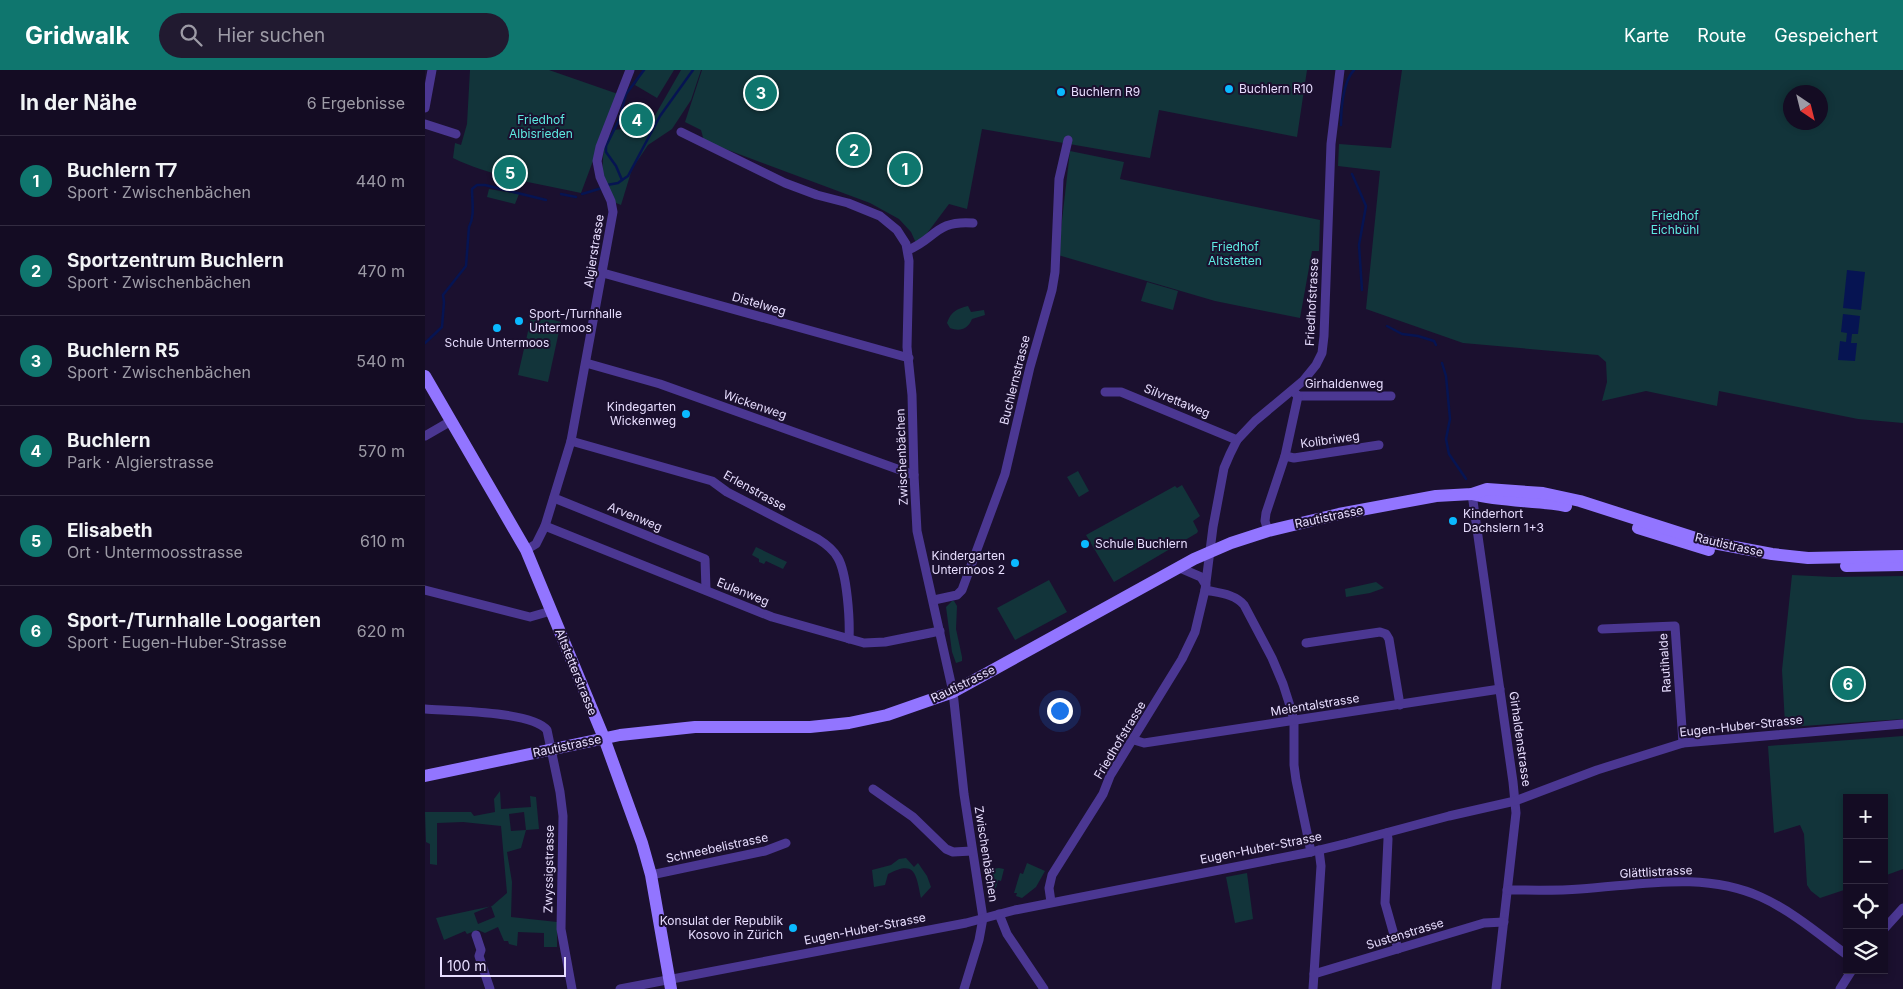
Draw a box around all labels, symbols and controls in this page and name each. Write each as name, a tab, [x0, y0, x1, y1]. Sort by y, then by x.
search box	[159, 13, 509, 58]
text: Gridwalk	[25, 21, 129, 50]
icon: search	[177, 21, 205, 49]
text: Hier suchen	[217, 24, 325, 47]
text: Karte	[1624, 25, 1669, 46]
text: Route	[1697, 25, 1746, 46]
text: Gespeichert	[1774, 25, 1878, 46]
pin: 3	[745, 74, 777, 112]
place label: Buchlern R10	[1239, 81, 1313, 96]
marker: Buchlern R10	[1223, 83, 1235, 95]
place label: Buchlern R9	[1071, 84, 1140, 99]
north arrow	[1783, 85, 1828, 130]
marker: Buchlern R9	[1055, 86, 1067, 98]
text: In der Nähe	[20, 90, 137, 115]
text: 6 Ergebnisse	[307, 93, 405, 113]
pin: 4	[621, 101, 653, 139]
park label: Friedhof Albisrieden	[509, 112, 573, 141]
pin: 2	[838, 131, 870, 169]
pin: 1	[889, 150, 921, 188]
pin: 5	[494, 154, 526, 192]
text: Buchlern T7	[67, 159, 177, 182]
text: 1	[33, 171, 39, 191]
text: 440 m	[356, 171, 405, 191]
text: Sport · Zwischenbächen	[67, 182, 251, 202]
park label: Friedhof Eichbühl	[1651, 208, 1699, 237]
street label: Algierstrasse	[580, 213, 607, 289]
park label: Friedhof Altstetten	[1208, 239, 1262, 268]
text: Sportzentrum Buchlern	[67, 249, 284, 272]
street label: Friedhofstrasse	[1302, 257, 1321, 346]
text: 2	[31, 261, 41, 281]
text: 470 m	[357, 261, 405, 281]
text: Sport · Zwischenbächen	[67, 272, 251, 292]
street label: Distelweg	[730, 289, 788, 318]
place label: Sport-/Turnhalle Untermoos	[529, 306, 622, 335]
marker: Sport-/Turnhalle Untermoos	[513, 315, 525, 327]
marker: Schule Untermoos	[491, 322, 503, 334]
street label: Buchlernstrasse	[996, 334, 1033, 426]
place label: Schule Untermoos	[445, 335, 549, 350]
text: Buchlern R5	[67, 339, 180, 362]
text: 3	[31, 351, 41, 371]
text: 540 m	[356, 351, 405, 371]
text: Sport · Zwischenbächen	[67, 362, 251, 382]
street label: Girhaldenweg	[1305, 376, 1383, 391]
street label: Silvrettaweg	[1142, 380, 1212, 421]
street label: Wickenweg	[722, 387, 789, 422]
place label: Kindegarten Wickenweg	[607, 399, 676, 428]
marker: Kindegarten Wickenweg	[680, 408, 692, 420]
street label: Zwischenbächen	[892, 408, 911, 506]
street label: Kolibriweg	[1299, 428, 1360, 451]
text: Buchlern	[67, 429, 151, 452]
text: 4	[31, 441, 41, 461]
text: 570 m	[358, 441, 405, 461]
text: Park · Algierstrasse	[67, 452, 214, 472]
street label: Erlenstrasse	[721, 467, 790, 514]
street label: Arvenweg	[606, 499, 665, 534]
street label: Rautistrasse	[1293, 502, 1364, 531]
place label: Kinderhort Dachslern 1+3	[1463, 506, 1544, 535]
marker: Kinderhort Dachslern 1+3	[1447, 515, 1459, 527]
text: Elisabeth	[67, 519, 153, 542]
street label: Rautistrasse	[1694, 529, 1765, 560]
text: 5	[31, 531, 41, 551]
text: 610 m	[360, 531, 405, 551]
place label: Schule Buchlern	[1095, 536, 1188, 551]
marker: Schule Buchlern	[1079, 538, 1091, 550]
text: Ort · Untermoosstrasse	[67, 542, 243, 562]
place label: Kindergarten Untermoos 2	[931, 548, 1005, 577]
marker: Kindergarten Untermoos 2	[1009, 557, 1021, 569]
street label: Eulenweg	[715, 574, 772, 609]
text: Sport-/Turnhalle Loogarten	[67, 609, 321, 632]
text: 6	[31, 621, 41, 641]
text: 620 m	[357, 621, 405, 641]
street label: Altstetterstrasse	[552, 626, 601, 717]
text: Sport · Eugen-Huber-Strasse	[67, 632, 287, 652]
street label: Rautihalde	[1655, 633, 1674, 693]
street label: Rautistrasse	[928, 662, 997, 706]
pin: 6	[1832, 665, 1864, 703]
street label: Meientalstrasse	[1269, 690, 1360, 719]
street label: Girhaldenstrasse	[1506, 690, 1535, 787]
your location	[1047, 698, 1073, 724]
street label: Friedhofstrasse	[1090, 698, 1149, 781]
street label: Eugen-Huber-Strasse	[1679, 712, 1803, 739]
street label: Rautistrasse	[531, 731, 602, 760]
map controls	[1843, 794, 1888, 974]
button: +	[1843, 794, 1888, 839]
street label: Zwischenbächen	[972, 805, 1001, 903]
street label: Zwyssigstrasse	[540, 825, 557, 913]
street label: Eugen-Huber-Strasse	[1199, 828, 1323, 867]
street label: Schneebelistrasse	[664, 829, 769, 866]
button: −	[1843, 839, 1888, 884]
street label: Glättlistrasse	[1619, 862, 1693, 881]
button: locate	[1843, 884, 1888, 929]
street label: Eugen-Huber-Strasse	[803, 909, 927, 948]
place label: Konsulat der Republik Kosovo in Zürich	[660, 913, 783, 942]
street label: Sustenstrasse	[1364, 915, 1445, 952]
marker: Konsulat der Republik Kosovo in Zürich	[787, 922, 799, 934]
button: layers	[1843, 929, 1888, 974]
scale bar	[440, 954, 566, 977]
text: 100 m	[447, 957, 487, 974]

